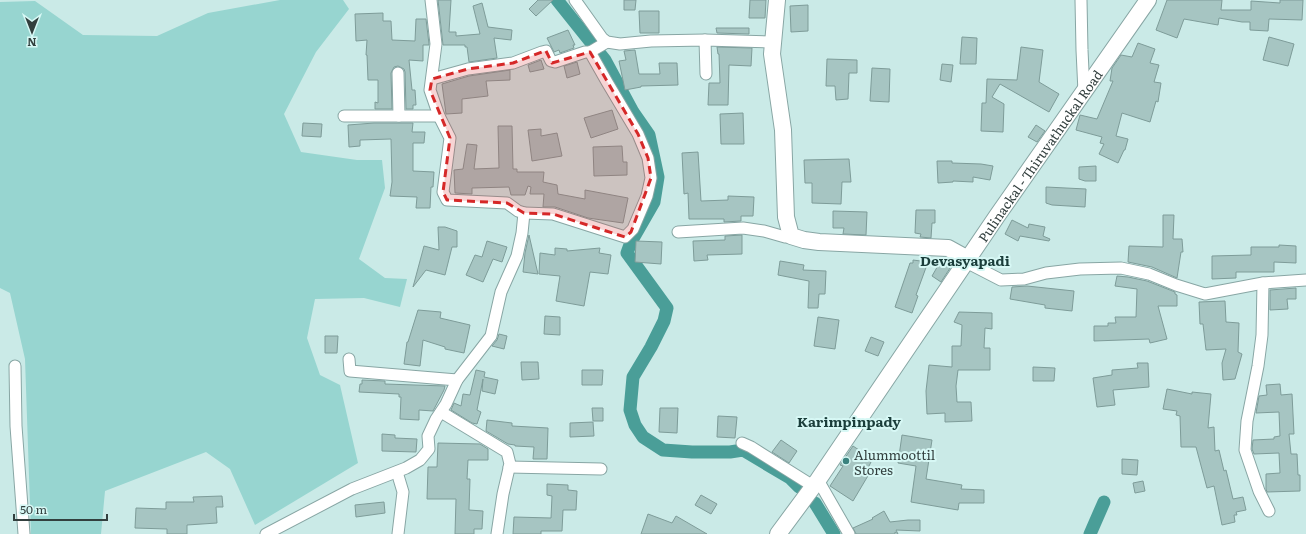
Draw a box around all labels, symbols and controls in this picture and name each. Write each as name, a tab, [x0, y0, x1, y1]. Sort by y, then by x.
north arrow	[12, 12, 52, 52]
text: N	[27, 35, 37, 51]
street label: Pulinackal - Thiruvathuckal Road	[973, 66, 1106, 246]
district label: Devasyapadi	[920, 250, 1010, 270]
district label: Karimpinpady	[797, 411, 901, 431]
place label: Alummoottil Stores	[854, 445, 936, 479]
marker: Alummoottil Stores	[841, 456, 851, 466]
scale bar	[14, 496, 107, 522]
text: 50 m	[20, 500, 47, 518]

